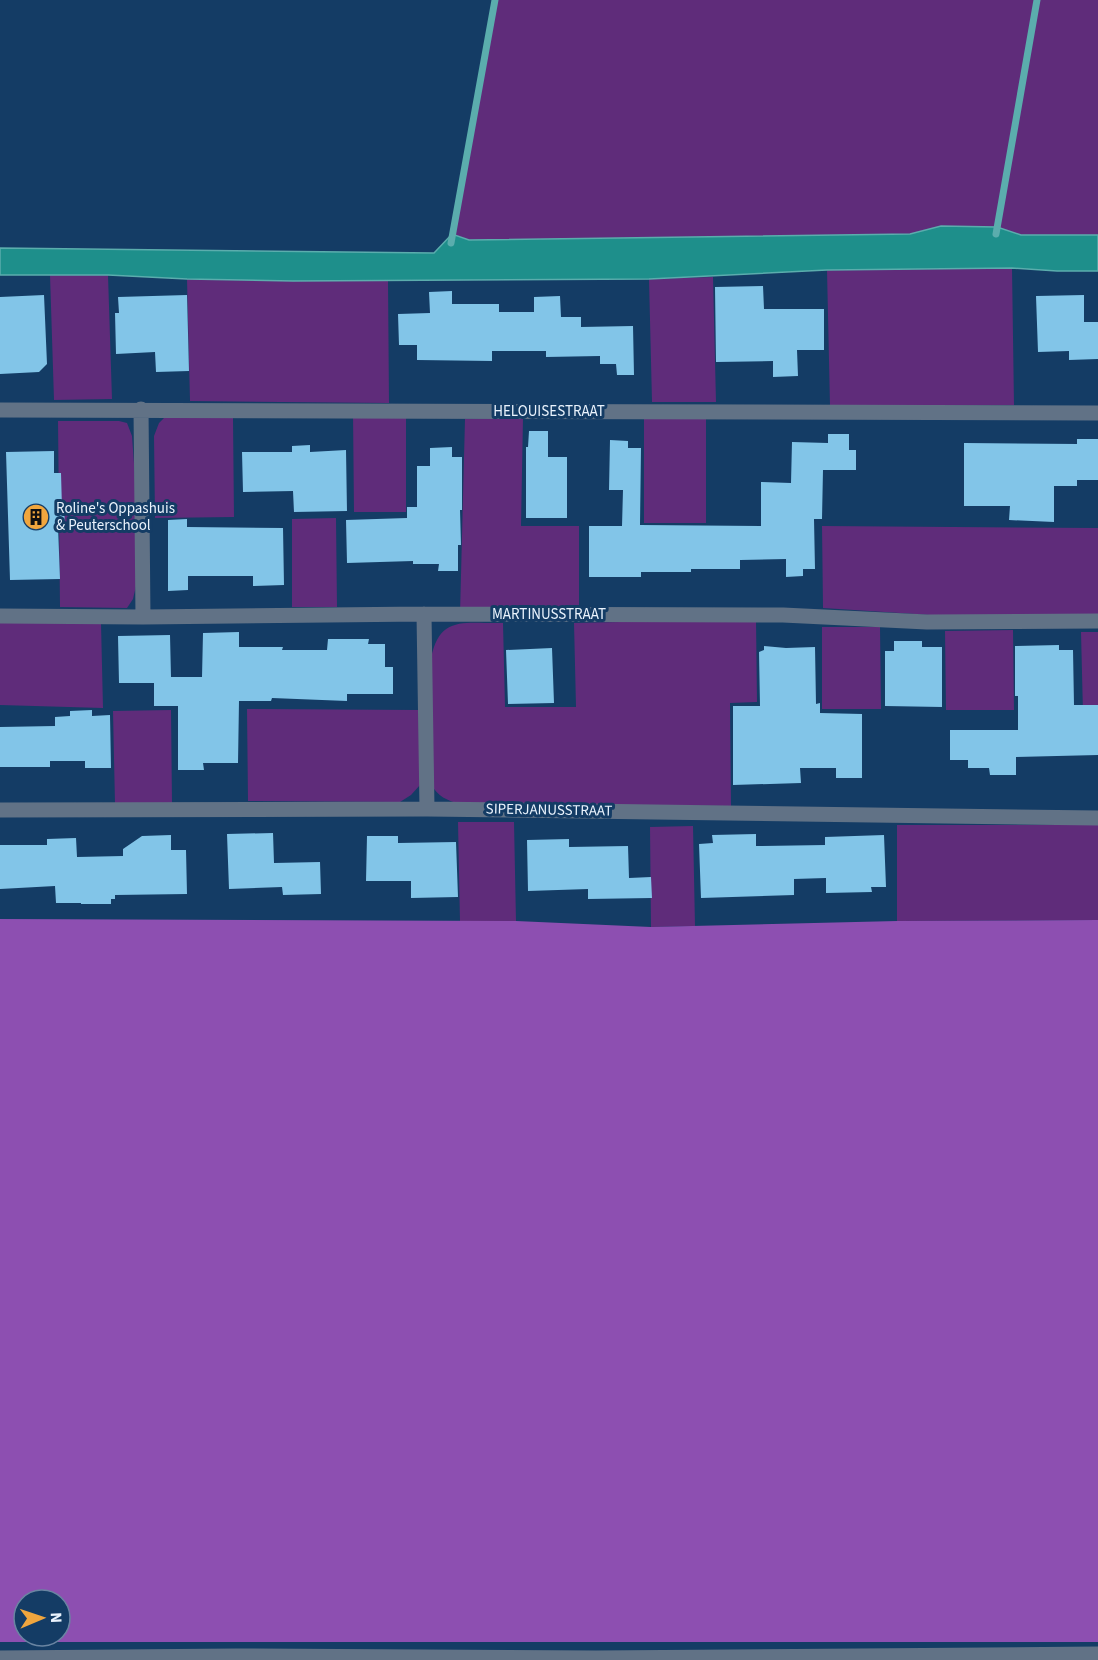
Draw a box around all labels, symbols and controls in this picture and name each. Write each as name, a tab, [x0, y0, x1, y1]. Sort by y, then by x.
street label: HELOUISESTRAAT	[493, 401, 605, 422]
place label: Roline's Oppashuis & Peuterschool	[56, 498, 175, 536]
building icon: Roline's Oppashuis & Peuterschool	[21, 502, 51, 532]
street label: MARTINUSSTRAAT	[492, 604, 606, 625]
street label: SIPERJANUSSTRAAT	[486, 798, 612, 822]
north arrow	[12, 1588, 72, 1648]
text: N	[45, 1612, 67, 1623]

